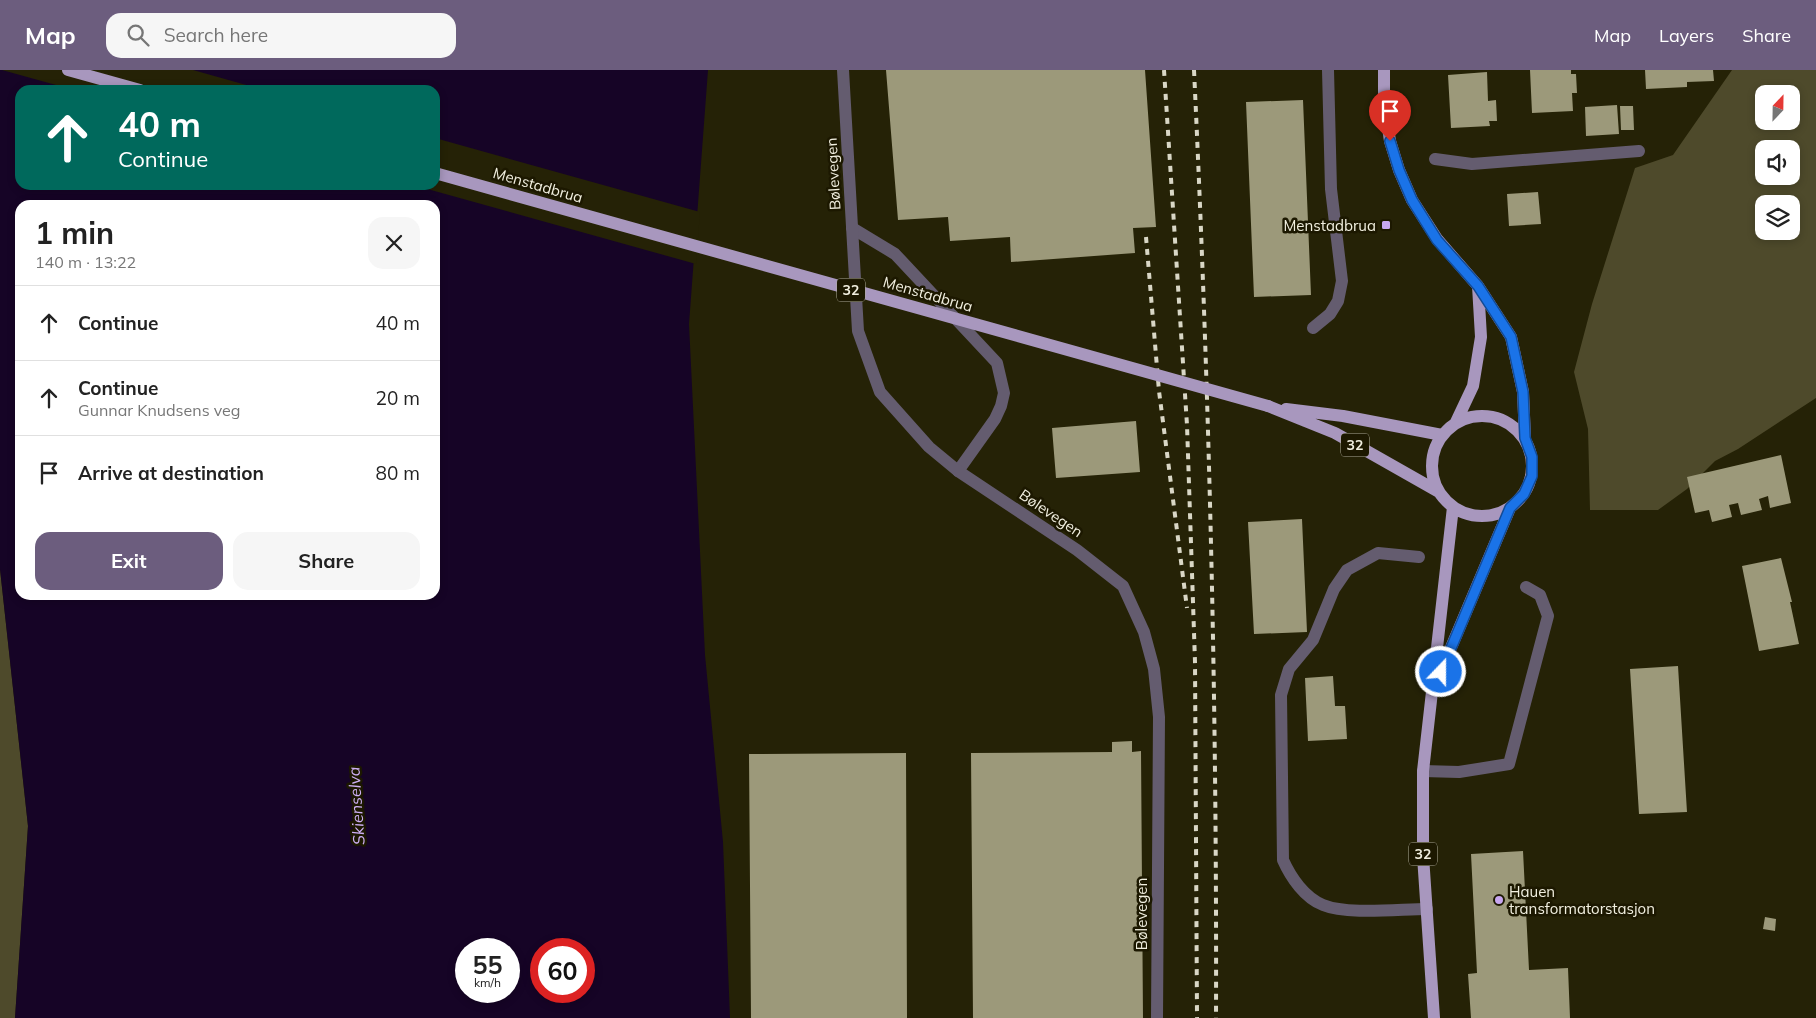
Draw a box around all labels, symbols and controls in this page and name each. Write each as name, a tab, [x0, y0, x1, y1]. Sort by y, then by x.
search box	[106, 13, 456, 58]
text: Map	[25, 20, 76, 50]
icon: search	[124, 21, 152, 49]
text: Search here	[164, 23, 268, 47]
text: Map	[1594, 24, 1631, 47]
text: Layers	[1659, 24, 1714, 47]
text: Share	[1742, 24, 1791, 47]
north arrow	[1755, 85, 1800, 130]
map controls	[1755, 85, 1800, 240]
pin	[1369, 90, 1411, 141]
icon: arrive	[1376, 97, 1404, 125]
text: 40 m	[118, 102, 201, 146]
icon: ahead	[35, 105, 100, 170]
street label: Bølevegen	[822, 137, 844, 211]
button: sound	[1755, 140, 1800, 185]
text: Continue	[118, 145, 208, 173]
street label: Menstadbrua	[491, 163, 585, 207]
button: layers	[1755, 195, 1800, 240]
text: 1 min	[35, 214, 114, 252]
place label: Menstadbrua	[1283, 216, 1376, 235]
button: close	[368, 217, 420, 269]
marker: Menstadbrua	[1380, 219, 1392, 231]
text: 140 m · 13:22	[35, 252, 136, 272]
street label: Menstadbrua	[881, 272, 975, 316]
road number: 32	[837, 278, 865, 302]
icon: ahead	[35, 309, 63, 337]
text: Continue	[78, 311, 158, 335]
text: 40 m	[376, 311, 420, 335]
text: Continue	[78, 376, 158, 400]
icon: ahead	[35, 384, 63, 412]
text: 20 m	[376, 386, 420, 410]
text: Gunnar Knudsens veg	[78, 400, 240, 420]
road number: 32	[1341, 434, 1369, 456]
icon: arrive	[35, 459, 63, 487]
text: Arrive at destination	[78, 461, 264, 485]
text: 80 m	[376, 461, 420, 485]
street label: Bølevegen	[1016, 485, 1086, 541]
button: Exit	[35, 532, 223, 590]
button: Share	[233, 532, 420, 590]
position arrow	[1414, 645, 1466, 697]
water label: Skienselva	[343, 766, 369, 846]
road number: 32	[1409, 842, 1437, 866]
street label: Bølevegen	[1132, 878, 1151, 950]
place label: Hauen transformatorstasjon	[1509, 882, 1655, 918]
marker: Hauen transformatorstasjon	[1493, 894, 1505, 906]
speed limit sign: 60	[530, 938, 595, 1003]
text: 55	[472, 949, 503, 980]
text: km/h	[474, 975, 501, 990]

